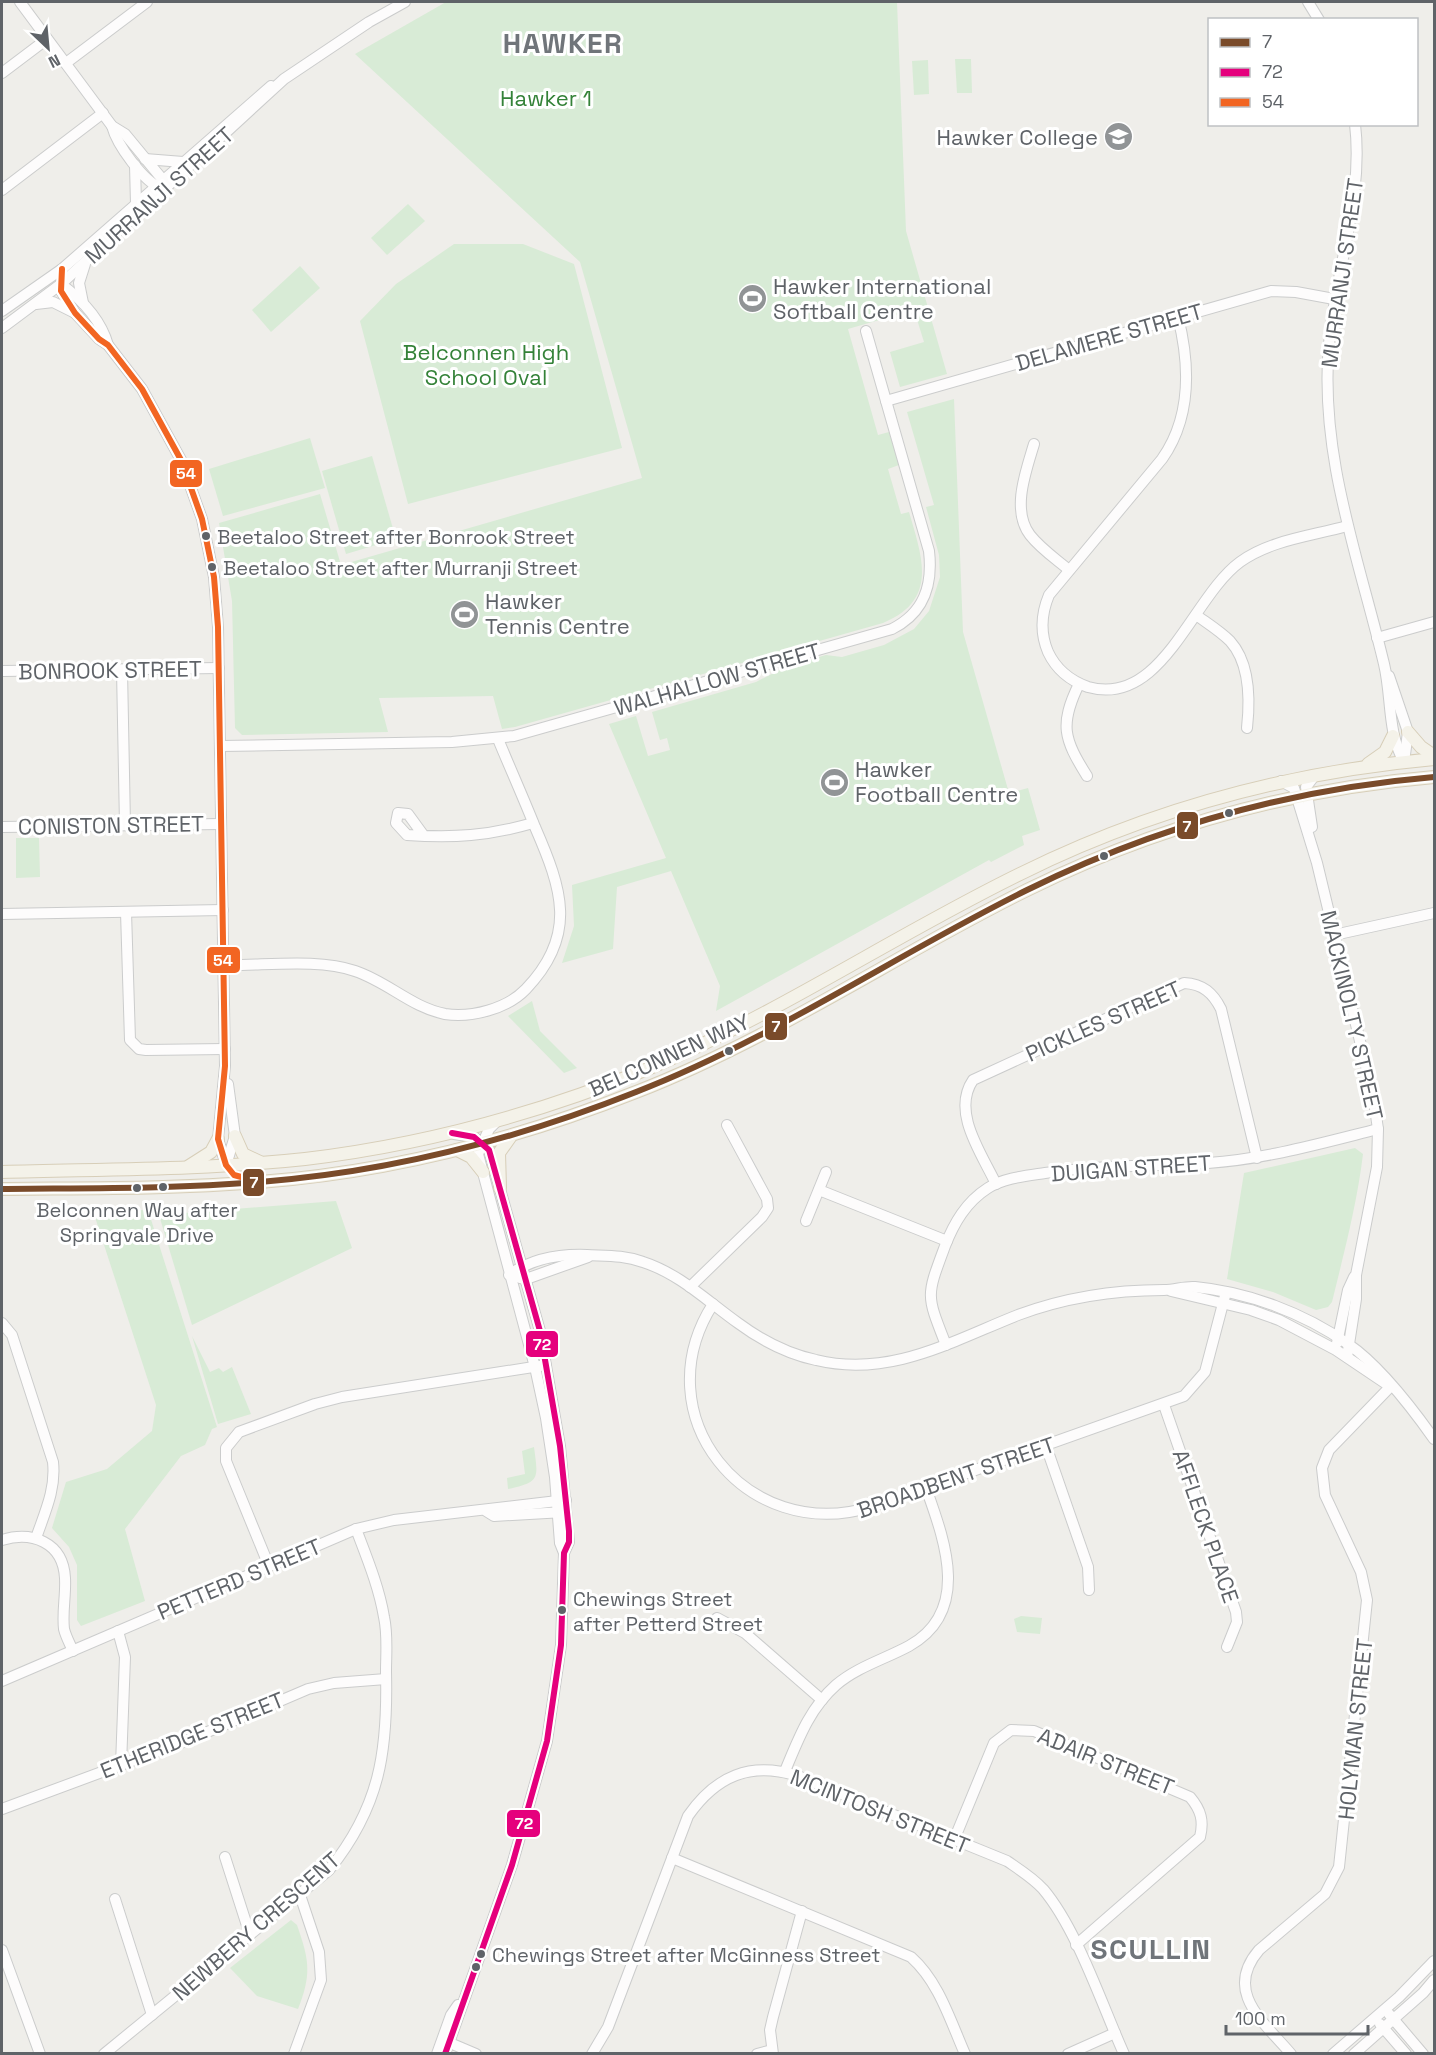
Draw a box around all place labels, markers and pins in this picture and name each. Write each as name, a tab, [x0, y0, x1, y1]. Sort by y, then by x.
school or university icon: Hawker College	[1103, 121, 1135, 153]
place label: Hawker College	[937, 123, 1098, 151]
place label: Hawker International Softball Centre	[773, 272, 991, 325]
sports icon: Hawker International Softball Centre	[736, 283, 768, 315]
place label: Beetaloo Street after Bonrook Street	[217, 524, 575, 550]
marker: Beetaloo Street after Bonrook Street	[200, 530, 212, 542]
place label: Beetaloo Street after Murranji Street	[223, 555, 578, 581]
marker: Beetaloo Street after Murranji Street	[206, 561, 218, 573]
place label: Hawker Tennis Centre	[485, 587, 630, 640]
sports icon: Hawker Tennis Centre	[448, 598, 480, 630]
place label: Hawker Football Centre	[855, 755, 1018, 808]
sports icon: Hawker Football Centre	[818, 766, 850, 798]
unlabelled marker	[1223, 807, 1235, 819]
unlabelled marker	[1098, 850, 1110, 862]
unlabelled marker	[723, 1045, 735, 1057]
unlabelled marker	[157, 1181, 169, 1193]
marker: Belconnen Way after Springvale Drive	[131, 1182, 143, 1194]
place label: Belconnen Way after Springvale Drive	[36, 1197, 238, 1248]
place label: Chewings Street after Petterd Street	[573, 1586, 763, 1637]
marker: Chewings Street after Petterd Street	[556, 1604, 568, 1616]
place label: Chewings Street after McGinness Street	[492, 1942, 880, 1968]
marker: Chewings Street after McGinness Street	[475, 1948, 487, 1960]
unlabelled marker	[470, 1961, 482, 1973]

